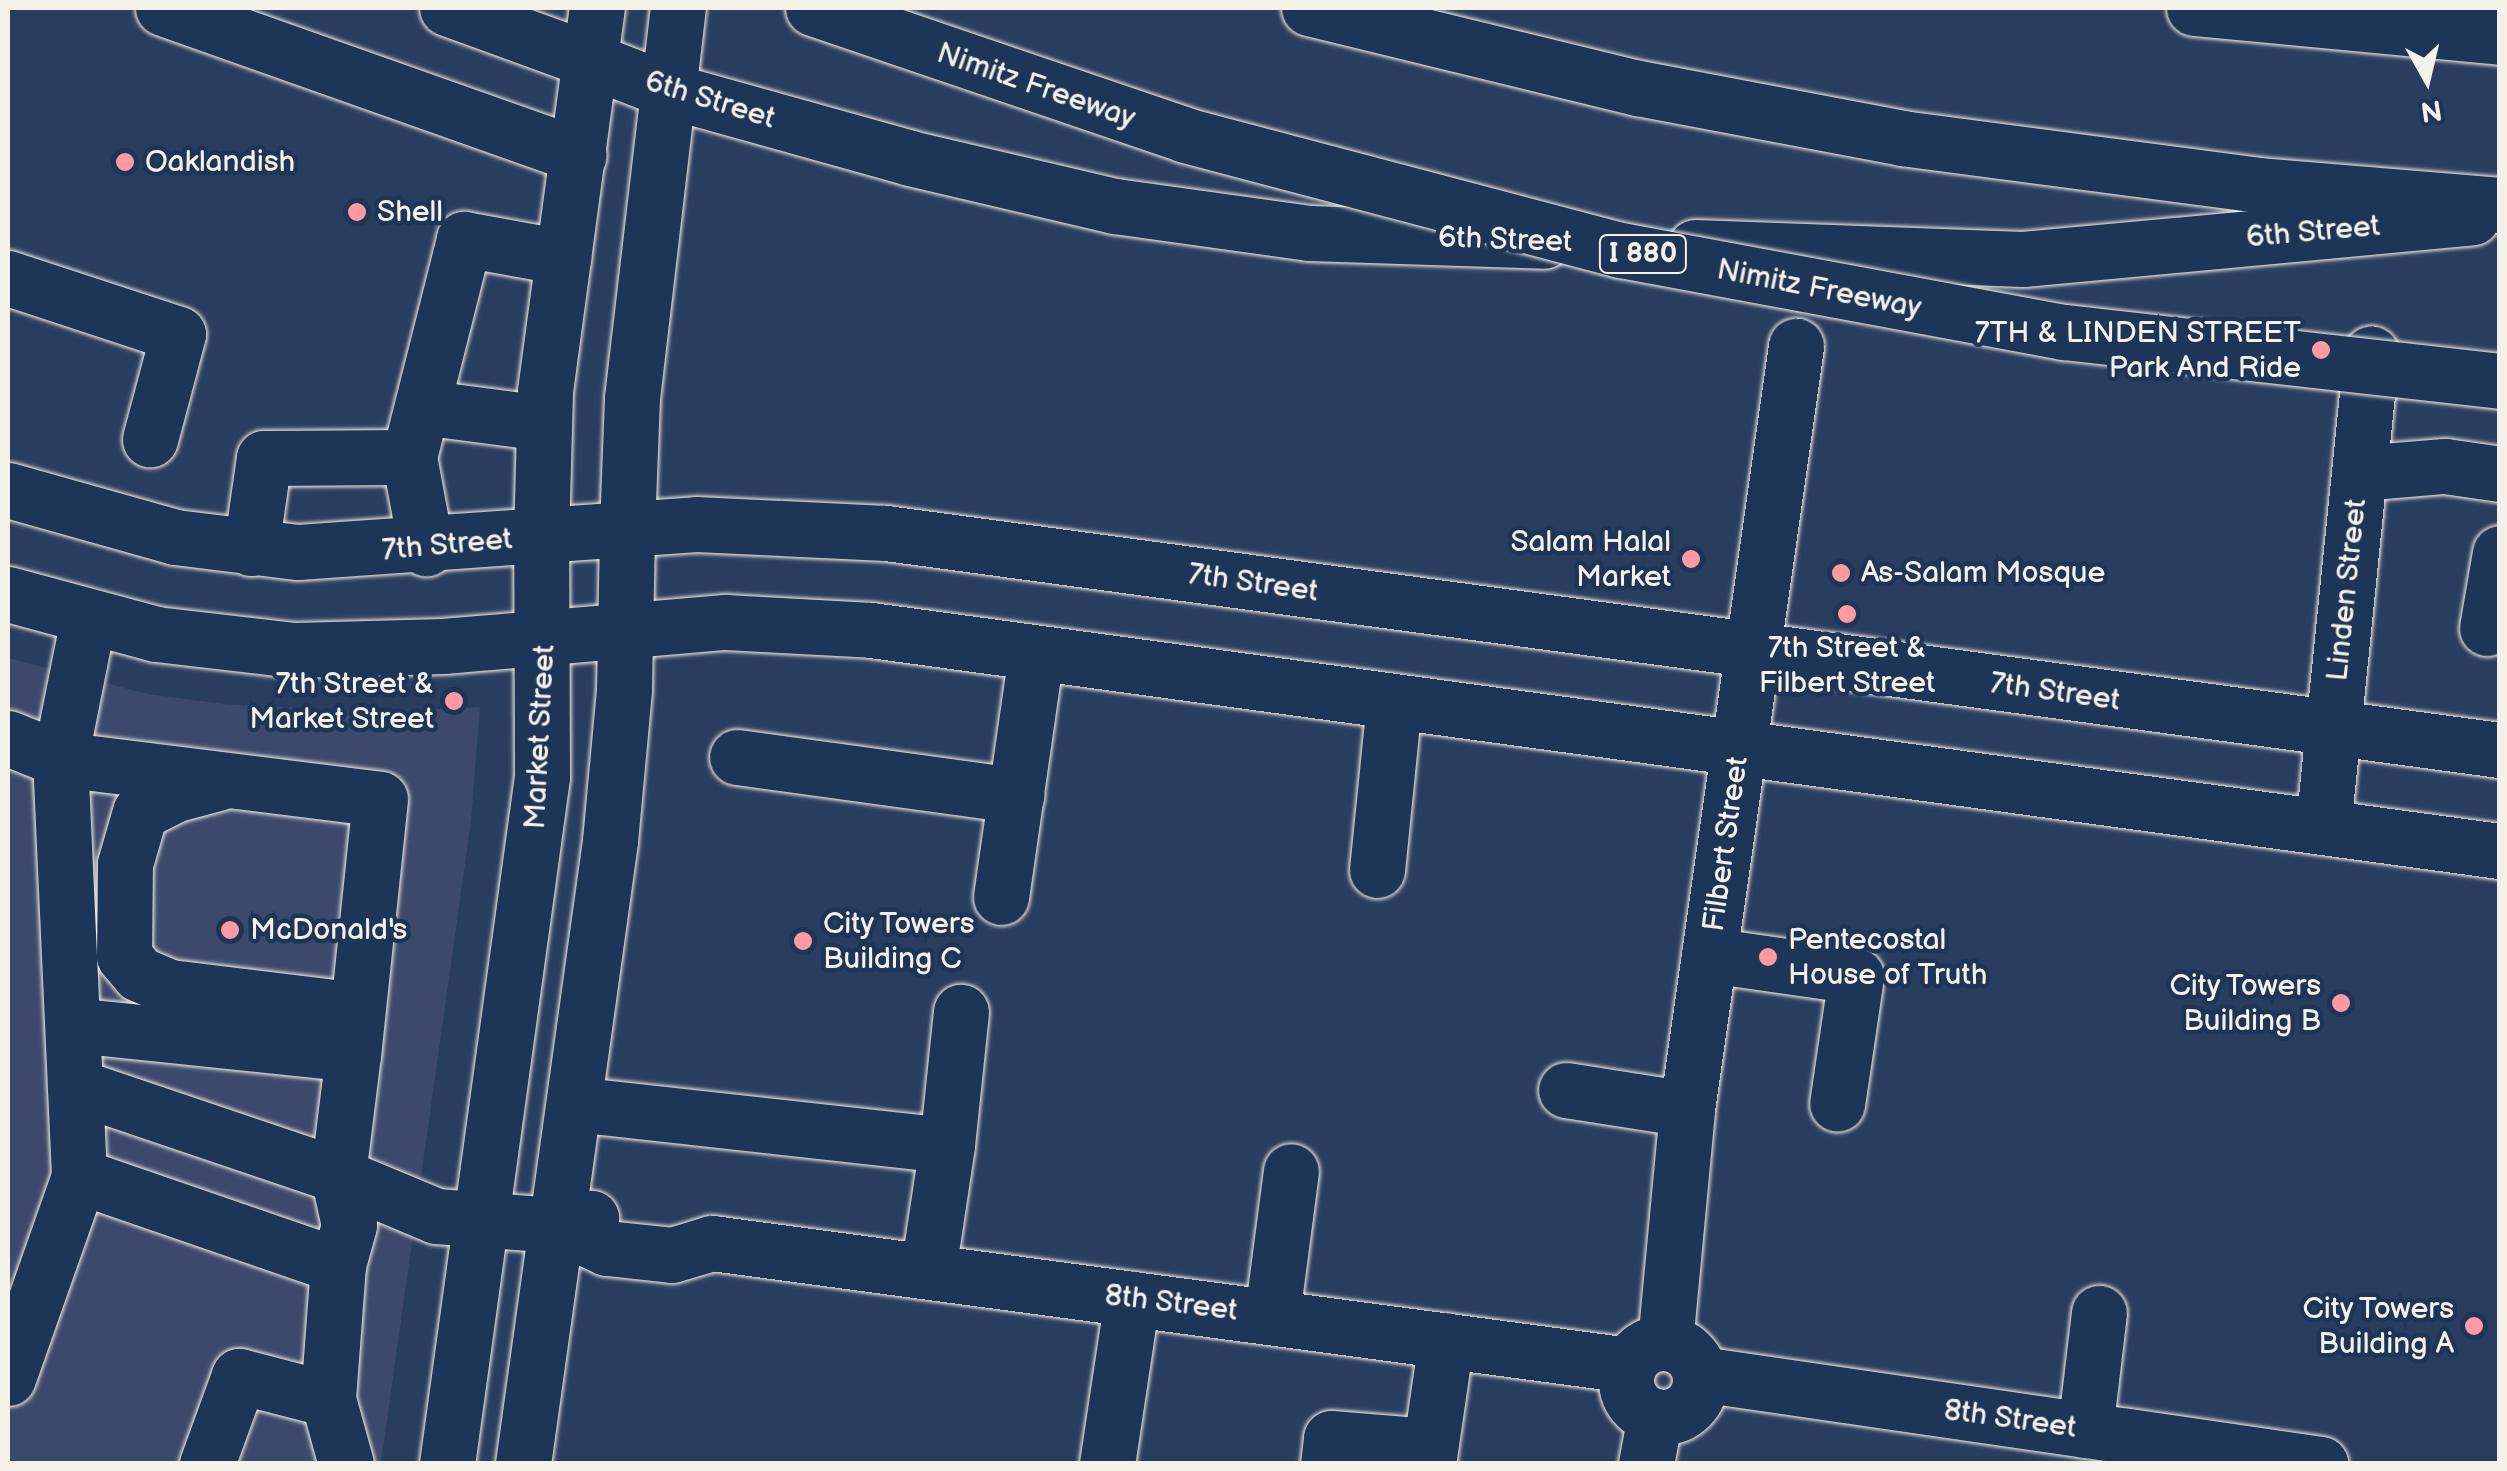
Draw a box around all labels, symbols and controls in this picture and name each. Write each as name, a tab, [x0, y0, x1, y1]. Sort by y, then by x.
north arrow	[2377, 30, 2477, 130]
street label: Nimitz Freeway	[932, 35, 1140, 137]
street label: 6th Street	[640, 63, 780, 137]
text: N	[2419, 92, 2444, 128]
place label: Oaklandish	[145, 144, 295, 180]
marker: Oaklandish	[114, 151, 136, 173]
place label: Shell	[377, 194, 443, 230]
marker: Shell	[346, 201, 368, 223]
street label: 6th Street	[2244, 208, 2382, 256]
street label: 6th Street	[1437, 220, 1573, 260]
road number: I 880	[1598, 231, 1688, 277]
street label: Nimitz Freeway	[1714, 252, 1924, 326]
place label: 7TH & LINDEN STREET Park And Ride	[1974, 315, 2301, 386]
marker: 7TH & LINDEN STREET Park And Ride	[2310, 339, 2332, 361]
street label: Linden Street	[2320, 497, 2374, 683]
street label: 7th Street	[380, 521, 514, 569]
place label: Salam Halal Market	[1510, 524, 1671, 594]
marker: Salam Halal Market	[1680, 548, 1702, 570]
place label: As-Salam Mosque	[1861, 555, 2105, 591]
street label: 7th Street	[1186, 556, 1320, 610]
marker: As-Salam Mosque	[1830, 562, 1852, 584]
marker: 7th Street & Filbert Street	[1836, 603, 1858, 625]
place label: 7th Street & Filbert Street	[1758, 630, 1936, 700]
street label: Market Street	[517, 644, 563, 830]
street label: 7th Street	[1988, 665, 2122, 719]
place label: 7th Street & Market Street	[249, 666, 434, 736]
marker: 7th Street & Market Street	[443, 690, 465, 712]
street label: Filbert Street	[1696, 754, 1756, 934]
place label: City Towers Building C	[823, 906, 977, 976]
place label: McDonald's	[250, 912, 407, 948]
marker: McDonald's	[219, 919, 241, 941]
place label: Pentecostal House of Truth	[1788, 922, 1988, 992]
marker: City Towers Building C	[792, 930, 814, 952]
marker: Pentecostal House of Truth	[1757, 946, 1779, 968]
place label: City Towers Building B	[2167, 968, 2321, 1038]
marker: City Towers Building B	[2330, 992, 2352, 1014]
street label: 8th Street	[1102, 1277, 1240, 1329]
place label: City Towers Building A	[2300, 1291, 2454, 1362]
marker: City Towers Building A	[2463, 1315, 2485, 1337]
street label: 8th Street	[1941, 1392, 2079, 1446]

